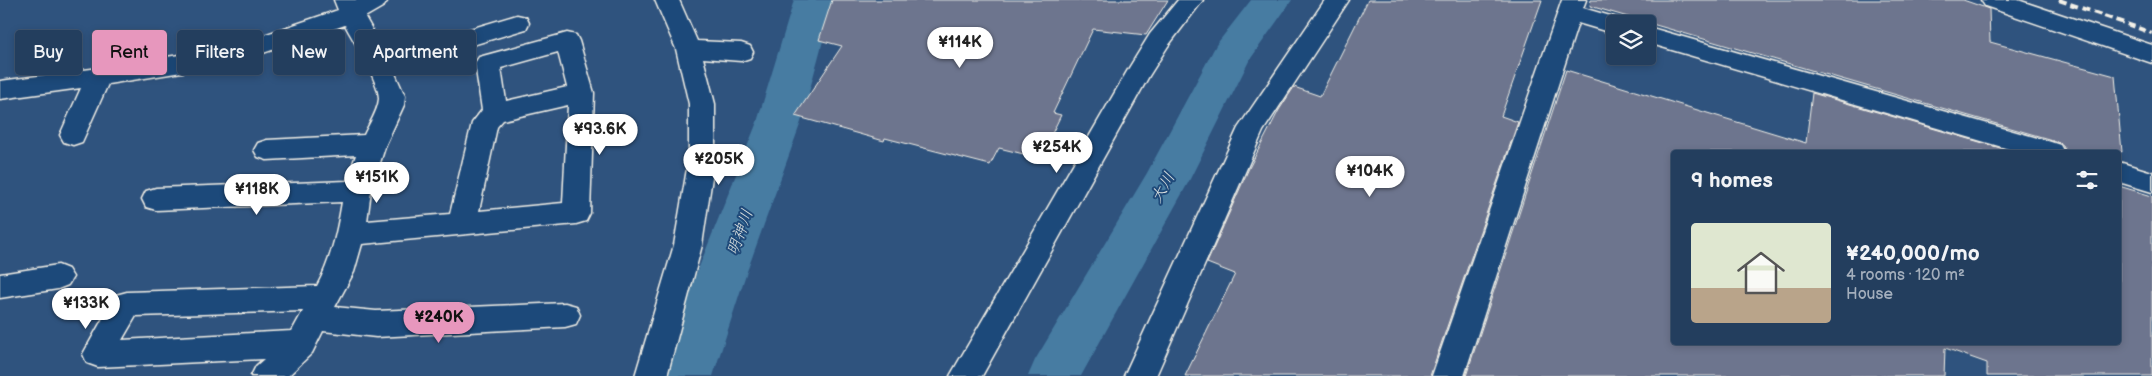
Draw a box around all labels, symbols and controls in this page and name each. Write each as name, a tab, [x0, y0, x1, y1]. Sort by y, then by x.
map controls	[1606, 15, 1656, 65]
button: layers	[1606, 15, 1656, 65]
pin: ¥114K	[925, 27, 995, 69]
chip: Buy	[15, 30, 82, 75]
chip: Rent	[92, 30, 167, 75]
chip: Filters	[177, 30, 263, 75]
chip: New	[273, 30, 345, 75]
chip: Apartment	[355, 30, 476, 75]
text: ¥114K	[938, 33, 982, 52]
pin: ¥93.6K	[559, 114, 641, 156]
text: ¥93.6K	[574, 120, 626, 139]
pin: ¥254K	[1022, 132, 1092, 174]
text: ¥254K	[1033, 138, 1081, 157]
pin: ¥205K	[684, 144, 754, 186]
text: ¥205K	[694, 150, 744, 169]
pin: ¥104K	[1335, 156, 1405, 198]
pin: ¥151K	[342, 162, 412, 204]
text: ¥104K	[1347, 162, 1393, 181]
icon: filters	[2073, 166, 2101, 194]
text: ¥151K	[355, 168, 399, 187]
text: 9 homes	[1691, 168, 1773, 193]
water label: 大川	[1147, 169, 1179, 206]
pin: ¥118K	[222, 174, 292, 216]
text: ¥118K	[235, 180, 279, 199]
water label: 明神川	[723, 207, 758, 258]
text: ¥240,000/mo	[1846, 241, 1980, 266]
icon: home	[1731, 243, 1791, 303]
text: 4 rooms · 120 m²	[1846, 266, 1965, 285]
text: House	[1846, 285, 1893, 304]
pin: ¥133K	[51, 288, 121, 330]
text: ¥133K	[63, 294, 109, 313]
pin: ¥240K	[404, 302, 474, 344]
text: ¥240K	[414, 308, 464, 327]

